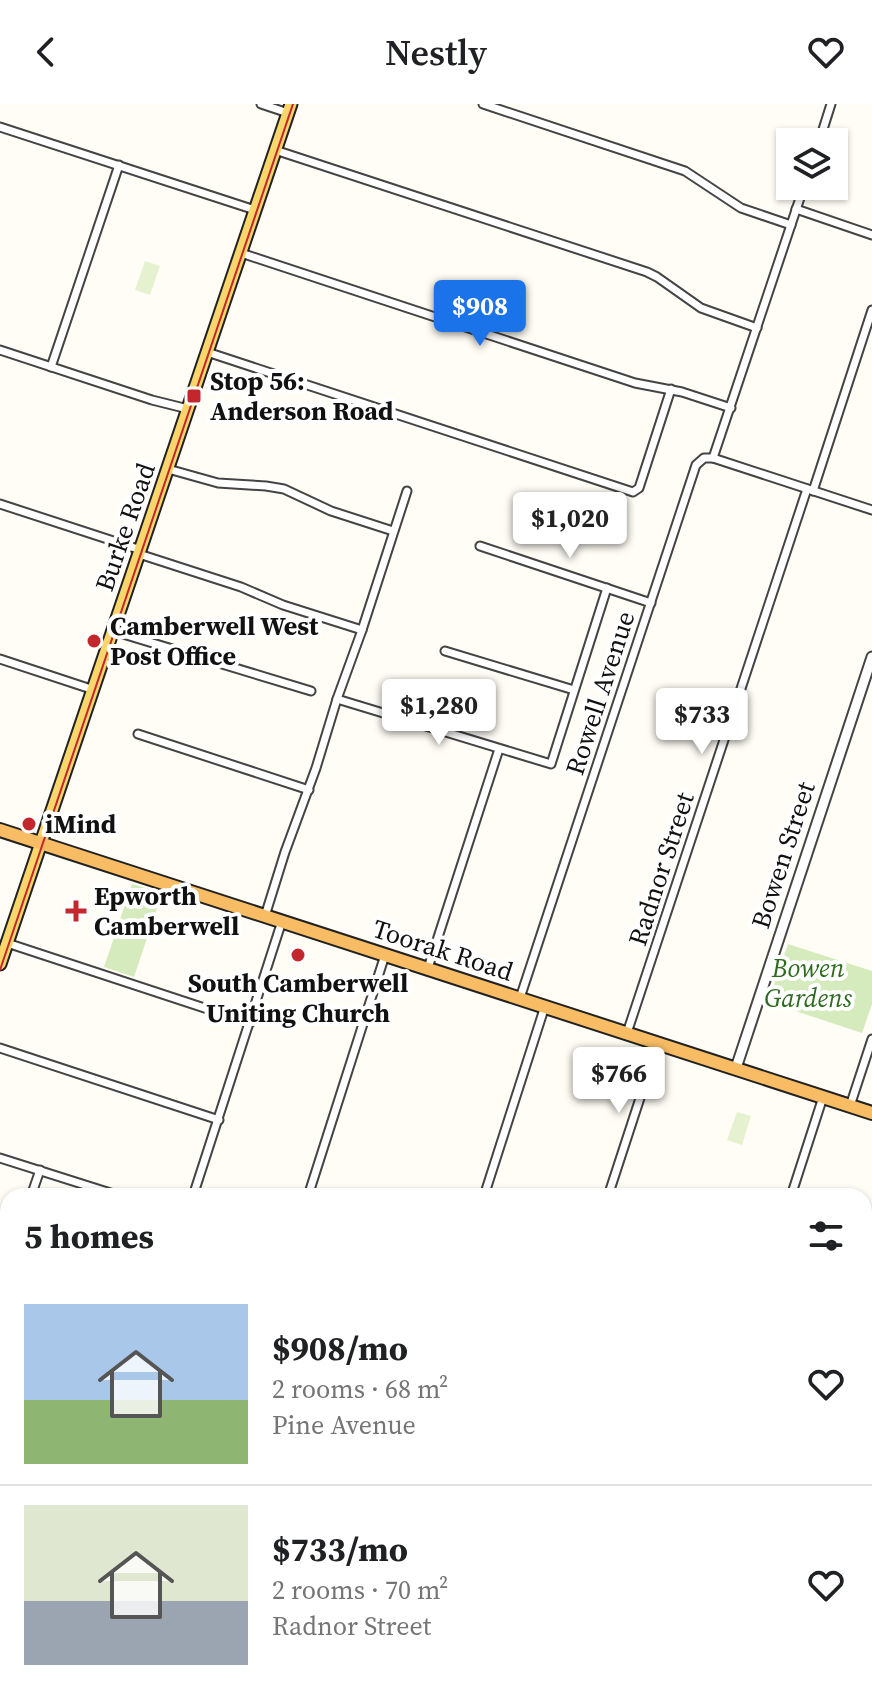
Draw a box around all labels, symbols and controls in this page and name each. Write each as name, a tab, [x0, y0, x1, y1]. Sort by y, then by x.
text: Nestly	[385, 28, 487, 77]
icon: back	[24, 30, 68, 74]
icon: heart	[804, 30, 848, 74]
map controls	[776, 128, 848, 200]
button: layers	[776, 128, 848, 200]
pin: $908	[433, 280, 527, 348]
text: $908	[452, 288, 508, 324]
place label: Stop 56: Anderson Road	[210, 363, 394, 429]
marker: Stop 56: Anderson Road	[185, 387, 203, 405]
street label: Burke Road	[86, 458, 164, 596]
pin: $1,020	[505, 492, 635, 560]
text: $1,020	[531, 500, 609, 536]
street label: Rowell Avenue	[557, 607, 643, 779]
place label: Camberwell West Post Office	[110, 608, 319, 674]
marker: Camberwell West Post Office	[85, 632, 103, 650]
pin: $1,280	[374, 679, 504, 747]
text: $1,280	[400, 687, 478, 723]
pin: $733	[655, 688, 749, 756]
text: $733	[674, 696, 730, 732]
street label: Bowen Street	[742, 777, 824, 933]
street label: Radnor Street	[619, 787, 703, 950]
place label: iMind	[45, 806, 116, 842]
marker: iMind	[20, 815, 38, 833]
place label: Epworth Camberwell	[94, 878, 239, 944]
marker: Epworth Camberwell	[65, 900, 87, 922]
street label: Toorak Road	[368, 910, 518, 990]
marker: South Camberwell Uniting Church	[289, 946, 307, 964]
park label: Bowen Gardens	[764, 950, 852, 1016]
place label: South Camberwell Uniting Church	[188, 965, 408, 1031]
pin: $766	[572, 1047, 666, 1115]
text: $766	[591, 1055, 647, 1091]
text: 5 homes	[24, 1213, 154, 1259]
icon: filters	[804, 1214, 848, 1258]
text: $908/mo	[272, 1325, 408, 1371]
icon: home	[88, 1336, 184, 1432]
icon: heart	[804, 1362, 848, 1406]
text: 2 rooms · 68 m²	[272, 1371, 448, 1407]
text: Pine Avenue	[272, 1407, 416, 1443]
text: $733/mo	[272, 1526, 408, 1572]
icon: home	[88, 1537, 184, 1633]
icon: heart	[804, 1563, 848, 1607]
text: 2 rooms · 70 m²	[272, 1572, 448, 1608]
text: Radnor Street	[272, 1608, 431, 1644]

